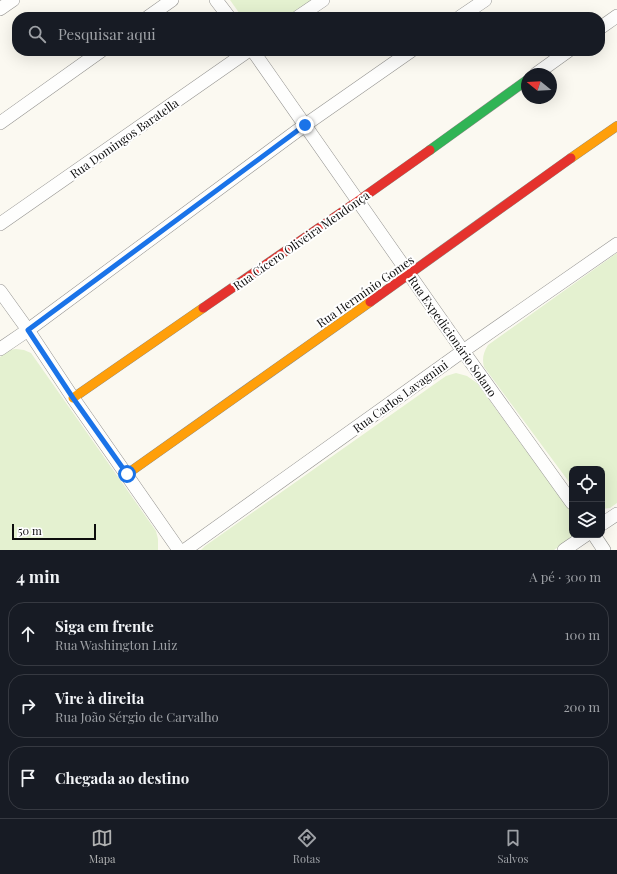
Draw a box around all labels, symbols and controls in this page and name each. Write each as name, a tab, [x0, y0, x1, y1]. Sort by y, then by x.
search box	[12, 12, 605, 56]
icon: search	[26, 23, 48, 45]
text: Pesquisar aqui	[58, 24, 156, 44]
north arrow	[521, 68, 557, 104]
street label: Rua Domingos Baratella	[67, 94, 181, 182]
route end	[296, 116, 314, 134]
street label: Rua Cícero Oliveira Mendonça	[230, 187, 372, 293]
street label: Rua Hermínio Gomes	[313, 251, 417, 331]
street label: Rua Expedicionário Solano	[405, 272, 501, 400]
street label: Rua Carlos Lavagnini	[349, 356, 451, 436]
route start	[118, 465, 136, 483]
map controls	[569, 466, 605, 538]
button: locate	[569, 466, 605, 502]
button: layers	[569, 502, 605, 538]
scale bar	[12, 522, 96, 541]
text: 50 m	[18, 523, 42, 538]
text: 4 min	[16, 565, 60, 587]
text: A pé · 300 m	[529, 568, 601, 585]
text: Siga em frente	[55, 616, 154, 636]
icon: ahead	[17, 623, 39, 645]
text: 100 m	[565, 626, 600, 643]
text: Rua Washington Luiz	[55, 636, 177, 653]
text: Vire à direita	[55, 688, 144, 708]
icon: right	[17, 695, 39, 717]
text: 200 m	[563, 698, 600, 715]
text: Rua João Sérgio de Carvalho	[55, 708, 219, 725]
icon: arrive	[17, 767, 39, 789]
text: Chegada ao destino	[55, 768, 189, 788]
tab: Mapa	[89, 827, 116, 866]
tab: Rotas	[293, 827, 320, 866]
tab: Salvos	[498, 827, 528, 866]

